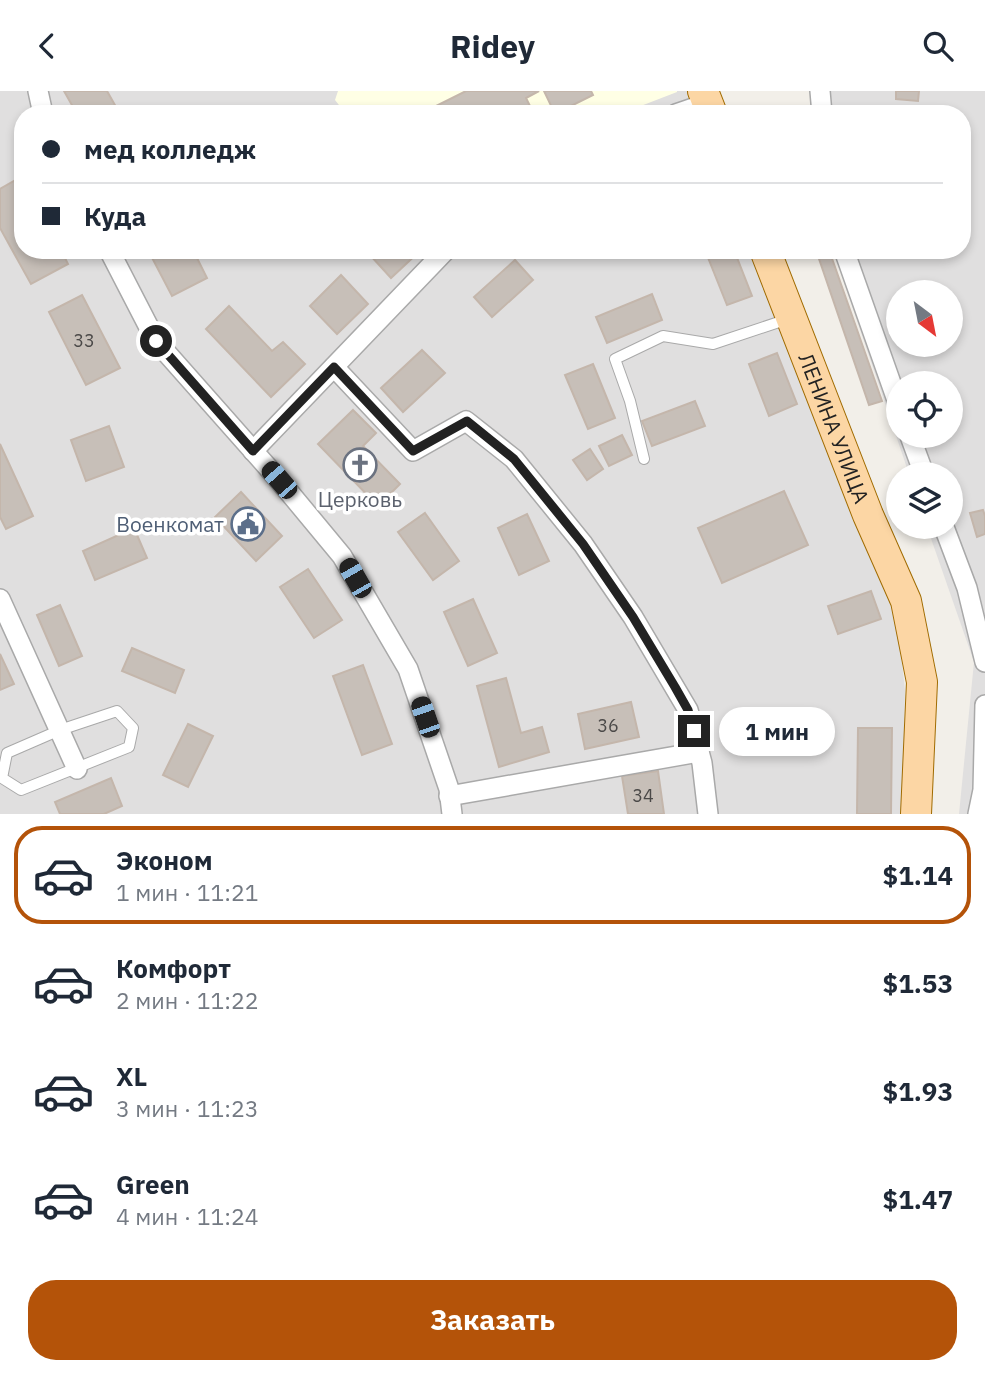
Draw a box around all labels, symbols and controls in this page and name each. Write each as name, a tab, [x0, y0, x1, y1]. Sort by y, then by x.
text: Ridey	[450, 25, 535, 67]
icon: back	[28, 27, 66, 65]
icon: search	[919, 27, 957, 65]
text: мед колледж	[84, 132, 256, 166]
text: Куда	[84, 199, 146, 233]
north arrow	[886, 280, 962, 357]
map controls	[886, 280, 963, 539]
route start	[140, 325, 172, 357]
house number: 33	[73, 329, 95, 352]
street label: ЛЕНИНА УЛИЦА	[792, 349, 876, 507]
button: locate	[886, 371, 963, 448]
church icon: Церковь	[341, 446, 379, 484]
car	[258, 457, 301, 503]
button: layers	[886, 462, 963, 539]
place label: Церковь	[318, 485, 402, 513]
public building icon: Военкомат	[229, 505, 267, 543]
place label: Военкомат	[116, 510, 224, 538]
car	[336, 555, 375, 601]
car	[409, 694, 442, 740]
callout: 1 мин	[718, 707, 834, 755]
house number: 36	[597, 714, 619, 737]
route end	[678, 715, 710, 747]
text: 1 мин	[745, 716, 809, 746]
house number: 34	[632, 784, 654, 807]
text: Эконом	[116, 843, 213, 877]
icon: car	[32, 844, 95, 907]
text: $1.14	[883, 858, 953, 892]
text: 1 мин · 11:21	[116, 877, 259, 907]
text: Комфорт	[116, 951, 231, 985]
icon: car	[32, 952, 95, 1015]
text: $1.53	[883, 966, 953, 1000]
text: 2 мин · 11:22	[116, 985, 259, 1015]
text: XL	[116, 1059, 147, 1093]
icon: car	[32, 1060, 95, 1123]
text: $1.93	[883, 1074, 953, 1108]
text: 3 мин · 11:23	[116, 1093, 259, 1123]
text: Green	[116, 1167, 190, 1201]
icon: car	[32, 1168, 95, 1231]
text: $1.47	[883, 1182, 953, 1216]
text: 4 мин · 11:24	[116, 1201, 259, 1231]
button: Заказать	[28, 1280, 957, 1360]

